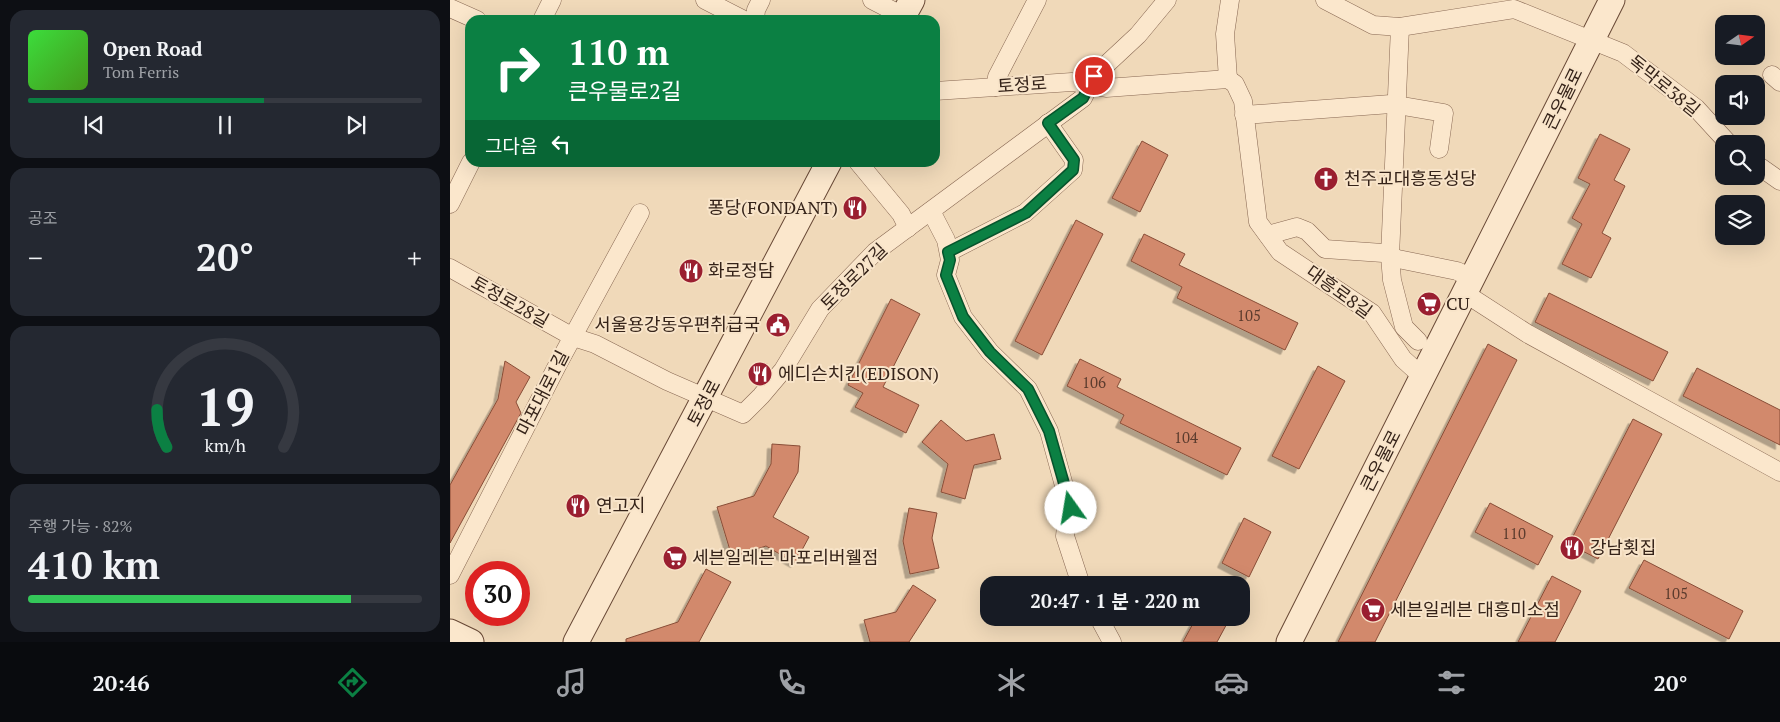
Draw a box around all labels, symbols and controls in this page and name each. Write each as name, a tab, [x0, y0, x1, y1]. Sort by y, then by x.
north arrow	[1715, 15, 1765, 65]
map controls	[1715, 15, 1765, 245]
text: 110 m	[568, 29, 669, 75]
icon: right	[485, 35, 550, 100]
text: Open Road	[103, 36, 203, 61]
street label: 독막로38길	[1624, 49, 1705, 121]
pin	[1073, 55, 1115, 97]
text: Tom Ferris	[103, 61, 179, 83]
icon: arrive	[1080, 62, 1108, 90]
street label: 큰우물로	[1537, 64, 1587, 134]
street label: 토정로	[996, 70, 1048, 98]
button: sound	[1715, 75, 1765, 125]
text: 큰우물로2길	[568, 76, 681, 105]
icon: previous	[80, 111, 108, 139]
icon: pause	[211, 111, 239, 139]
icon: next	[342, 111, 370, 139]
icon: left	[547, 130, 575, 158]
text: 그다음	[485, 133, 537, 158]
button: search	[1715, 135, 1765, 185]
church icon: 천주교대흥동성당	[1313, 166, 1339, 192]
place label: 천주교대흥동성당	[1344, 166, 1476, 190]
place label: 퐁당(FONDANT)	[708, 195, 838, 219]
restaurant icon: 퐁당(FONDANT)	[842, 195, 868, 221]
button: layers	[1715, 195, 1765, 245]
text: 공조	[28, 207, 57, 229]
text: 20°	[196, 232, 254, 282]
street label: 토정로27길	[815, 238, 892, 315]
text: −	[28, 239, 43, 276]
text: +	[407, 239, 422, 276]
restaurant icon: 화로정담	[678, 258, 704, 284]
place label: 화로정담	[708, 258, 774, 282]
street label: 대흥로8길	[1302, 259, 1377, 323]
street label: 토정로28길	[467, 270, 554, 332]
supermarket icon: CU	[1416, 291, 1442, 317]
place label: CU	[1446, 291, 1470, 315]
house number: 105	[1237, 305, 1261, 325]
place label: 서울용강동우편취급국	[594, 312, 760, 336]
public building icon: 서울용강동우편취급국	[765, 312, 791, 338]
street label: 마포대로1길	[510, 346, 574, 439]
restaurant icon: 에디슨치킨(EDISON)	[747, 361, 773, 387]
place label: 에디슨치킨(EDISON)	[778, 361, 939, 385]
text: 19	[196, 372, 254, 441]
house number: 106	[1082, 372, 1106, 392]
street label: 토정로	[681, 375, 725, 430]
street label: 큰우물로	[1354, 426, 1406, 496]
house number: 104	[1174, 427, 1198, 447]
text: km/h	[204, 433, 246, 457]
position arrow	[1044, 481, 1096, 533]
restaurant icon: 연고지	[565, 493, 591, 519]
place label: 연고지	[596, 493, 646, 517]
text: 주행 가능 · 82%	[28, 515, 132, 537]
house number: 110	[1502, 523, 1526, 543]
restaurant icon: 강남횟집	[1559, 535, 1585, 561]
place label: 강남횟집	[1590, 535, 1656, 559]
text: 410 km	[28, 540, 160, 590]
supermarket icon: 세븐일레븐 마포리버웰점	[662, 545, 688, 571]
place label: 세븐일레븐 마포리버웰점	[692, 545, 879, 569]
speed limit sign: 30	[465, 561, 530, 626]
house number: 105	[1664, 583, 1688, 603]
text: 20:47 · 1 분 · 220 m	[1030, 588, 1200, 613]
supermarket icon: 세븐일레븐 대흥미소점	[1360, 597, 1386, 623]
place label: 세븐일레븐 대흥미소점	[1390, 597, 1560, 621]
icon: directions	[335, 665, 370, 700]
icon: music	[554, 665, 589, 700]
icon: phone	[774, 665, 809, 700]
icon: climate	[994, 665, 1029, 700]
icon: car	[1214, 665, 1249, 700]
icon: filters	[1434, 665, 1469, 700]
text: 20:46	[92, 668, 150, 697]
text: 20°	[1654, 668, 1688, 697]

